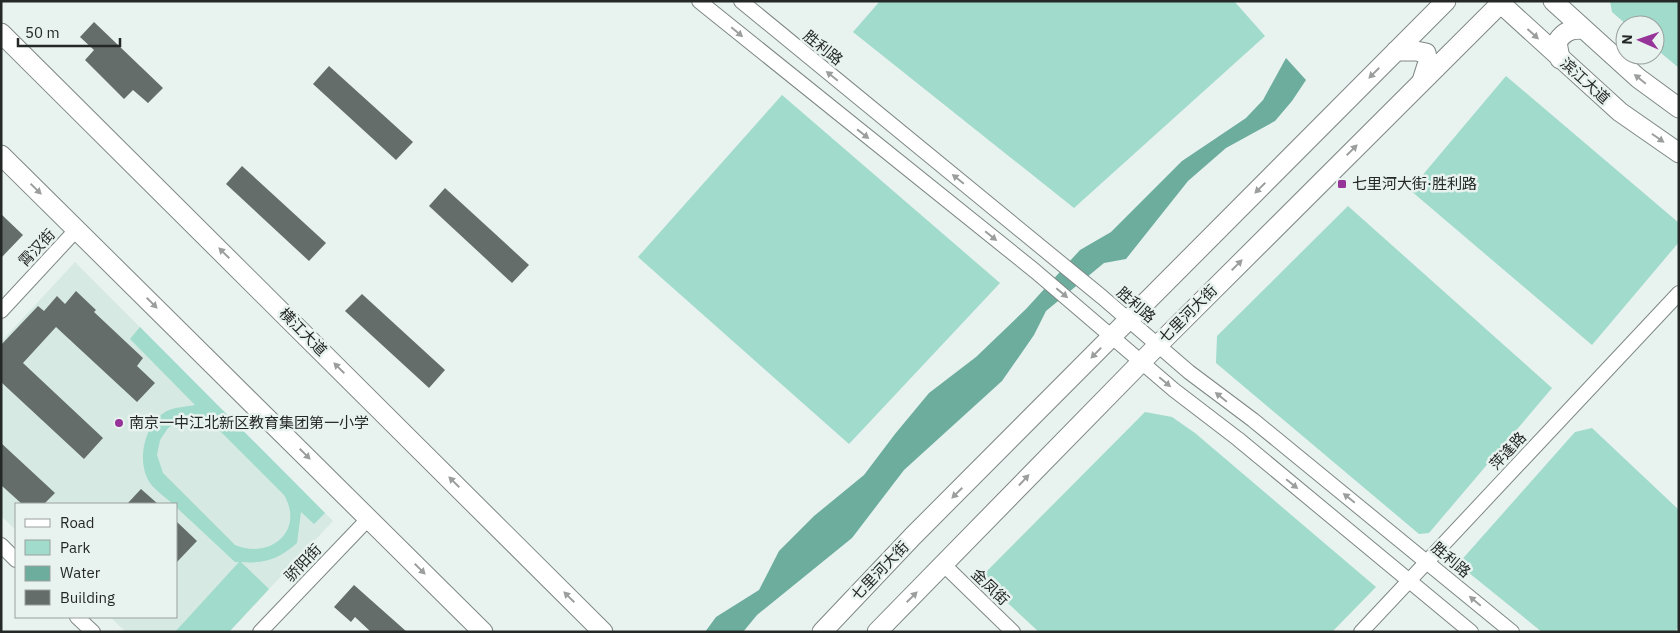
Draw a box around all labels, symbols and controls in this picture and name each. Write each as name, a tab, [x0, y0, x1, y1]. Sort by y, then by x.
scale bar	[18, 15, 120, 47]
north arrow	[1615, 15, 1665, 65]
text: 50 m	[25, 23, 60, 42]
street label: 胜利路	[800, 26, 847, 69]
one-way arrow	[730, 27, 743, 38]
one-way arrow	[1527, 28, 1539, 40]
text: N	[1618, 34, 1636, 45]
street label: 滨江大道	[1557, 53, 1614, 108]
one-way arrow	[1369, 66, 1381, 78]
one-way arrow	[826, 70, 839, 81]
one-way arrow	[1633, 74, 1646, 84]
one-way arrow	[856, 129, 869, 140]
one-way arrow	[1651, 133, 1665, 143]
one-way arrow	[1346, 144, 1358, 156]
one-way arrow	[951, 173, 964, 184]
place label: 七里河大街·胜利路	[1352, 174, 1477, 193]
marker: 七里河大街·胜利路	[1336, 178, 1348, 190]
one-way arrow	[1254, 182, 1266, 194]
one-way arrow	[30, 183, 42, 195]
street label: 霄汉街	[14, 225, 59, 271]
one-way arrow	[984, 230, 997, 241]
one-way arrow	[218, 247, 230, 259]
one-way arrow	[1231, 259, 1243, 271]
street label: 七里河大街	[1154, 280, 1221, 347]
street label: 胜利路	[1113, 283, 1160, 327]
one-way arrow	[1055, 288, 1068, 299]
one-way arrow	[146, 297, 158, 309]
street label: 横江大道	[275, 304, 331, 360]
one-way arrow	[1090, 347, 1102, 359]
one-way arrow	[333, 362, 345, 374]
one-way arrow	[1158, 377, 1171, 388]
one-way arrow	[1215, 392, 1228, 403]
place label: 南京一中江北新区教育集团第一小学	[129, 413, 369, 432]
marker: 南京一中江北新区教育集团第一小学	[113, 417, 125, 429]
street label: 萍逢路	[1485, 428, 1530, 474]
one-way arrow	[298, 448, 310, 460]
one-way arrow	[1018, 474, 1030, 486]
one-way arrow	[448, 477, 460, 489]
one-way arrow	[1285, 478, 1298, 489]
one-way arrow	[951, 487, 963, 499]
one-way arrow	[1343, 492, 1356, 503]
legend	[15, 503, 178, 618]
text: Road	[60, 513, 95, 532]
street label: 七里河大街	[847, 537, 913, 604]
text: Park	[60, 538, 90, 557]
street label: 胜利路	[1428, 538, 1475, 581]
street label: 骄阳街	[280, 540, 325, 585]
text: Water	[60, 563, 101, 582]
one-way arrow	[414, 563, 426, 575]
street label: 金凤街	[968, 564, 1013, 609]
text: Building	[60, 588, 115, 607]
one-way arrow	[563, 591, 575, 603]
one-way arrow	[905, 591, 917, 603]
one-way arrow	[1468, 595, 1481, 606]

